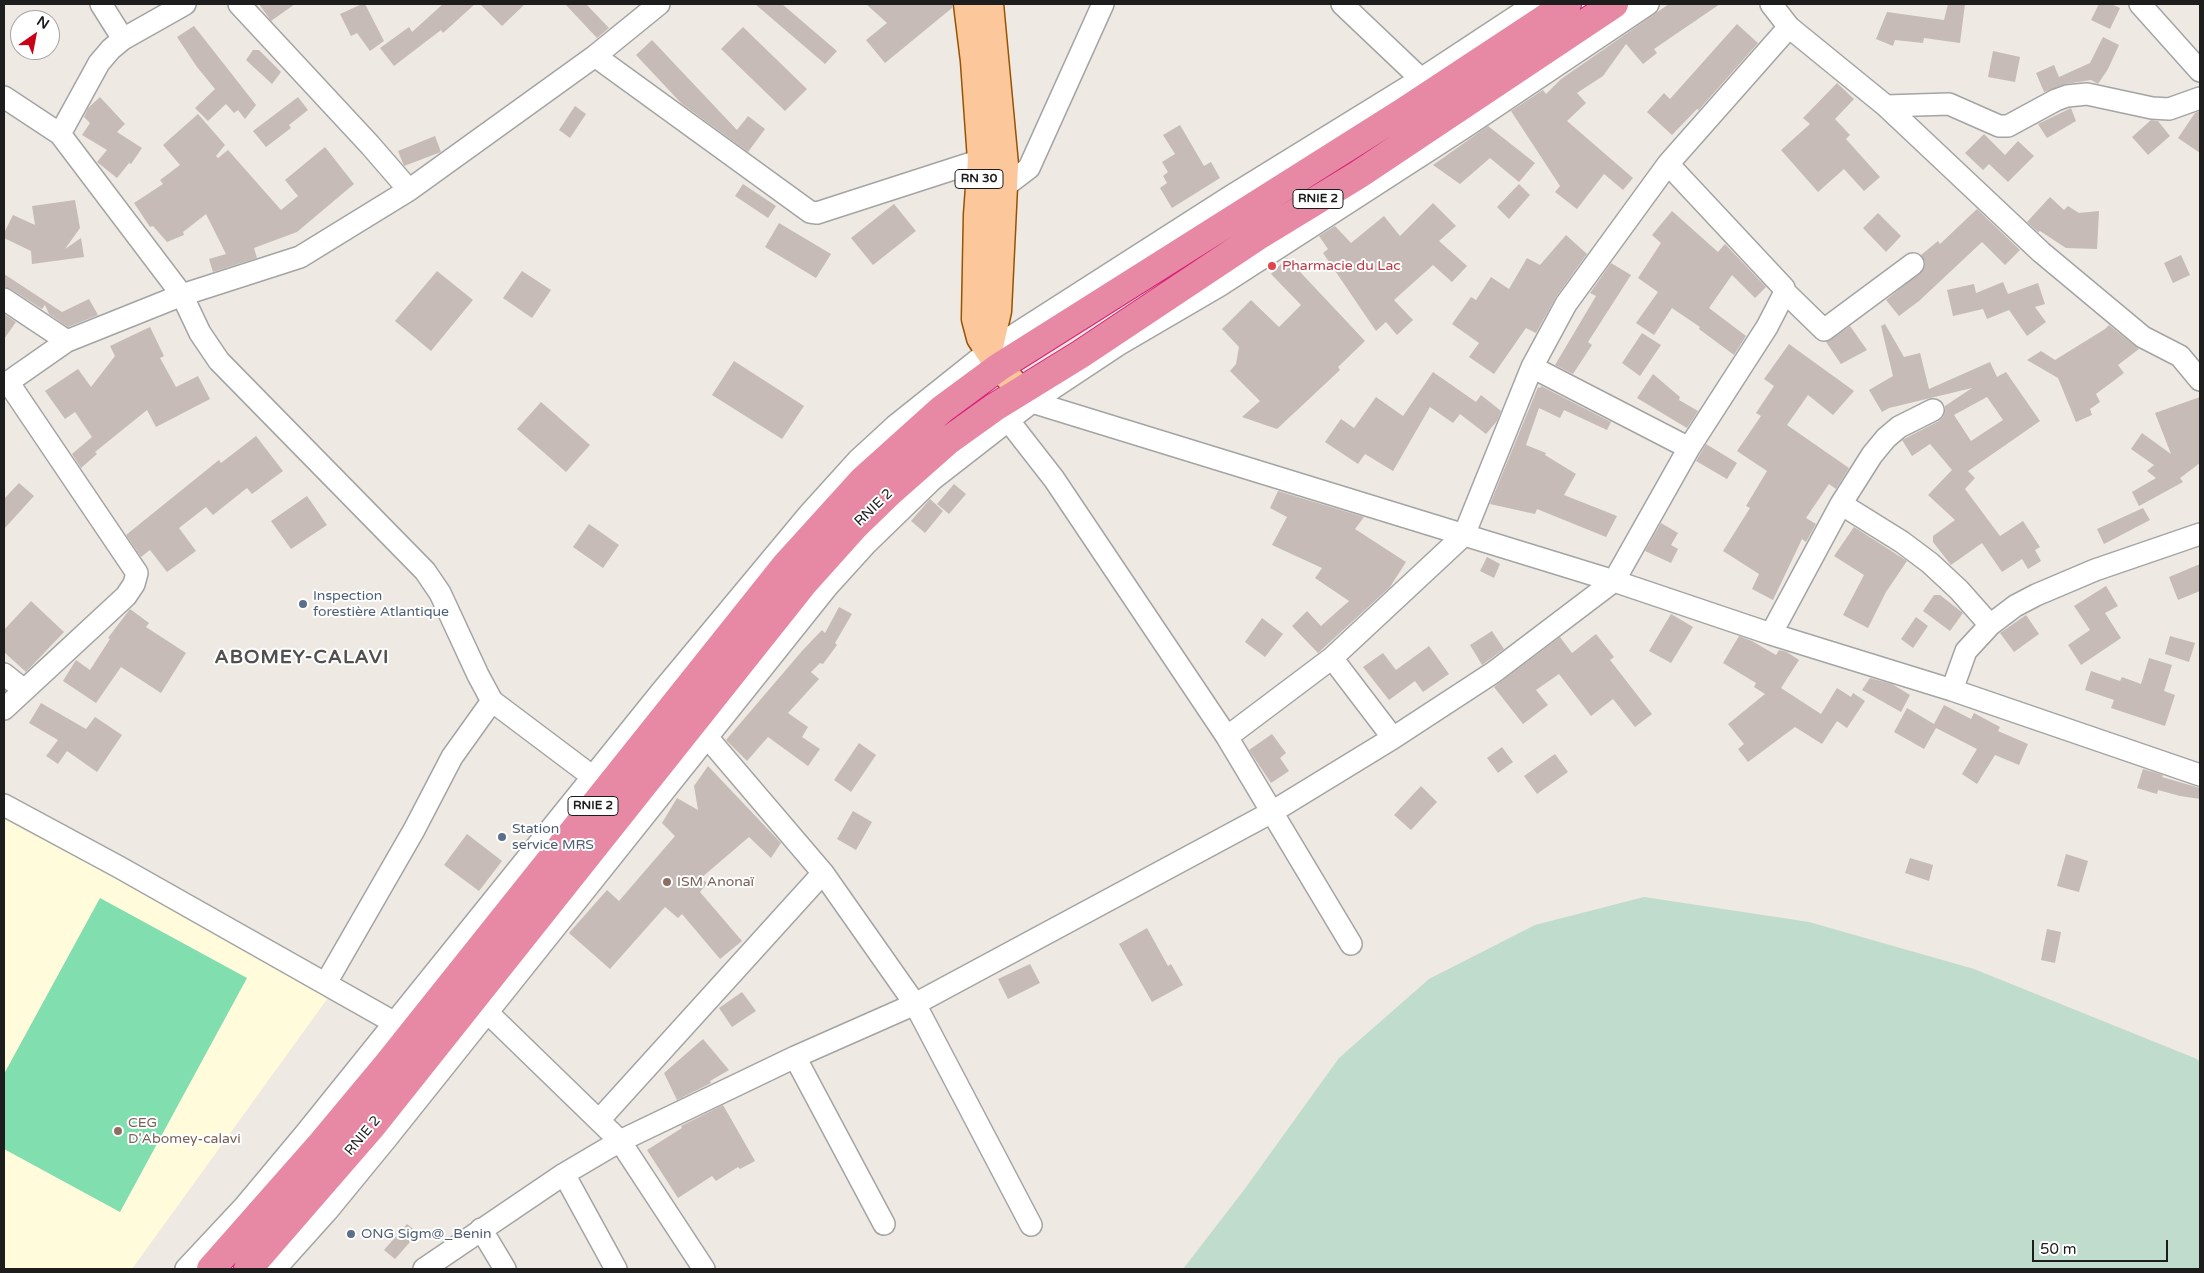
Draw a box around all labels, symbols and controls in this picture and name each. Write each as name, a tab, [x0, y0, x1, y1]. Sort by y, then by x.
north arrow	[10, 10, 60, 60]
text: N	[34, 13, 52, 33]
road number: RN 30	[955, 170, 1003, 188]
road number: RNIE 2	[1293, 190, 1343, 208]
place label: Pharmacie du Lac	[1282, 258, 1401, 274]
marker: Pharmacie du Lac	[1266, 260, 1278, 272]
street label: RNIE 2	[851, 486, 897, 530]
place label: Inspection forestière Atlantique	[313, 588, 449, 620]
marker: Inspection forestière Atlantique	[297, 598, 309, 610]
district label: ABOMEY-CALAVI	[213, 647, 391, 669]
road number: RNIE 2	[568, 796, 618, 816]
place label: Station service MRS	[512, 821, 594, 854]
marker: Station service MRS	[496, 831, 508, 843]
place label: ISM Anonaï	[677, 874, 754, 890]
marker: ISM Anonaï	[661, 876, 673, 888]
street label: RNIE 2	[342, 1113, 384, 1159]
place label: CEG D'Abomey-calavi	[128, 1115, 241, 1148]
marker: CEG D'Abomey-calavi	[112, 1125, 124, 1137]
place label: ONG Sigm@_Benin	[361, 1226, 491, 1242]
marker: ONG Sigm@_Benin	[345, 1228, 357, 1240]
scale bar	[2034, 1230, 2170, 1262]
text: 50 m	[2040, 1240, 2077, 1258]

